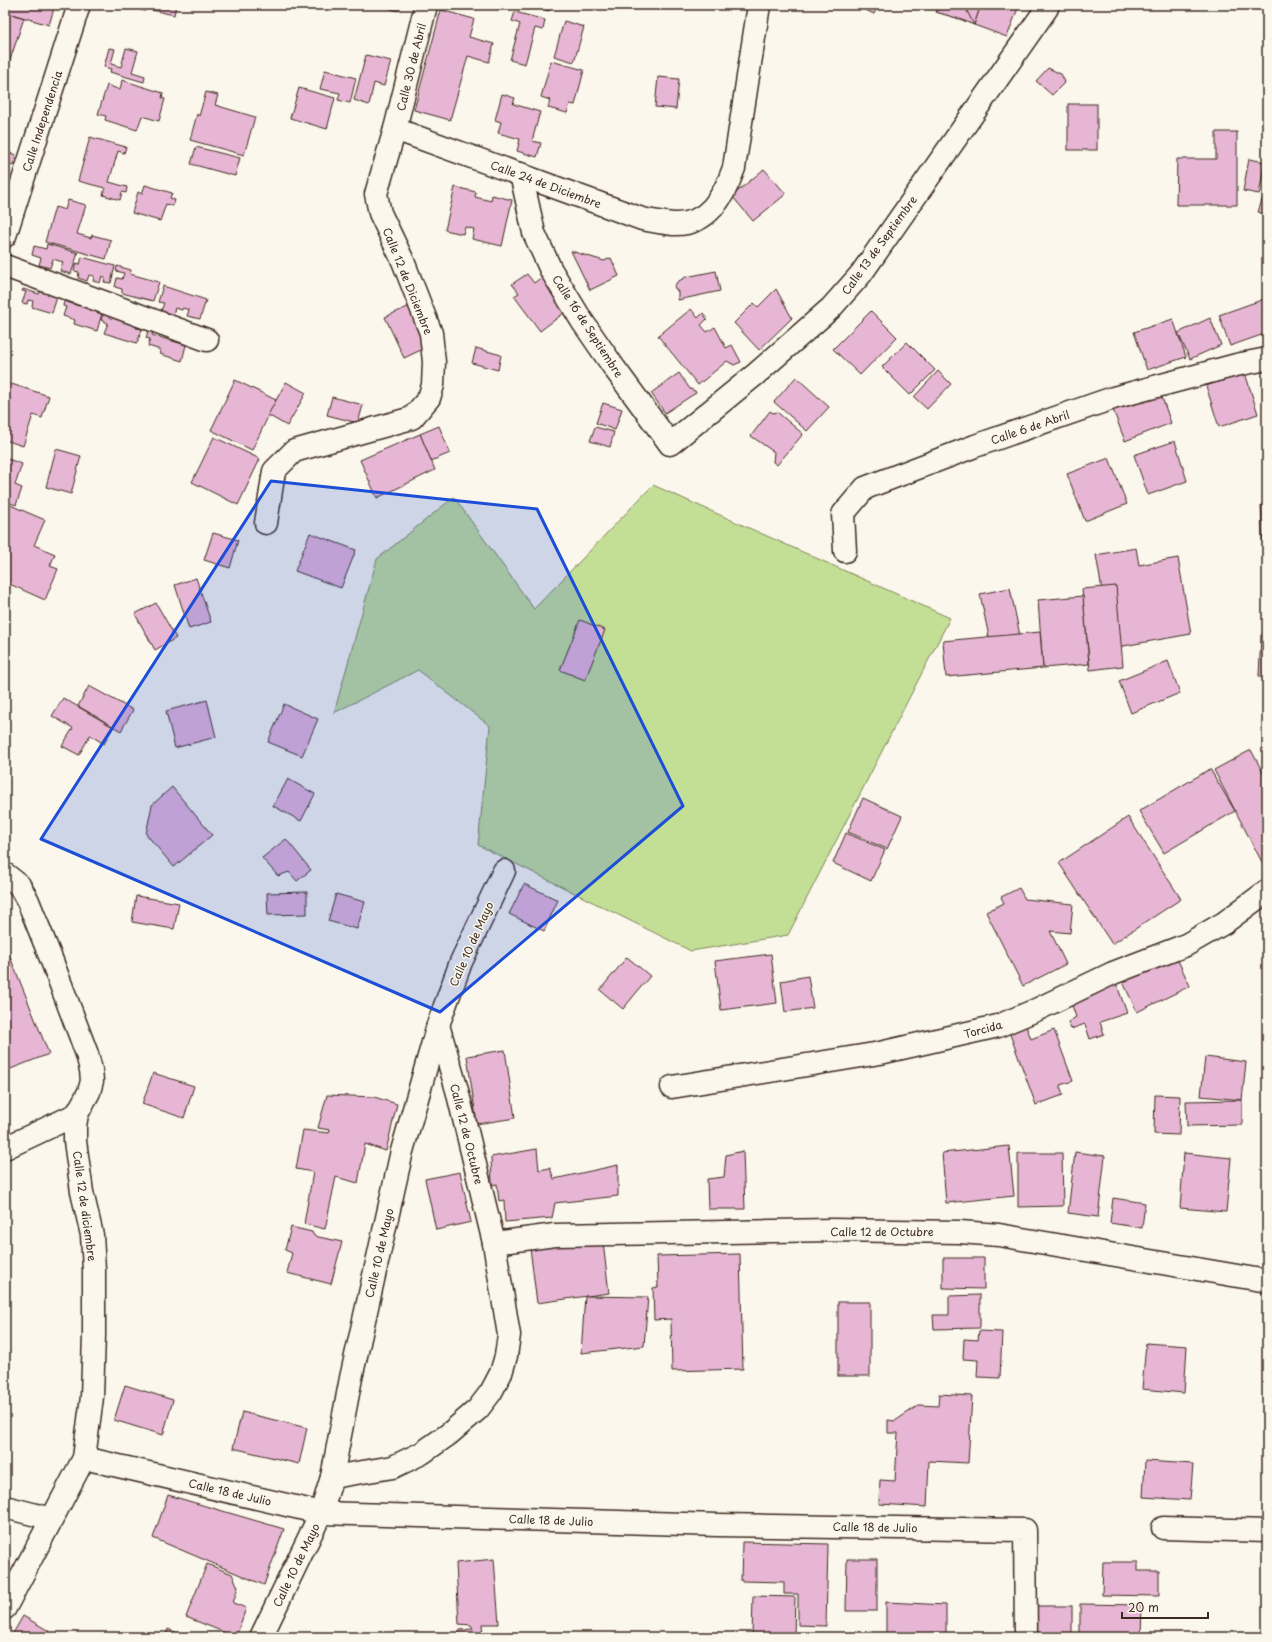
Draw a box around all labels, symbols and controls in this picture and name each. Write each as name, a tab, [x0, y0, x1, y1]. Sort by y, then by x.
street label: Calle 30 de Abril	[392, 21, 430, 113]
street label: Calle Independencia	[18, 68, 66, 174]
street label: Calle 24 de Diciembre	[488, 156, 604, 212]
street label: Calle 13 de Septiembre	[837, 192, 921, 298]
street label: Calle 12 de Diciembre	[379, 225, 437, 337]
street label: Calle 16 de Septiembre	[548, 271, 628, 381]
street label: Calle 6 de Abril	[988, 406, 1072, 448]
street label: Calle 10 de Mayo	[445, 899, 497, 989]
street label: Torcida	[962, 1016, 1004, 1042]
street label: Calle 12 de Octubre	[446, 1082, 488, 1186]
street label: Calle 12 de diciembre	[69, 1150, 101, 1262]
street label: Calle 10 de Mayo	[360, 1207, 398, 1299]
street label: Calle 12 de Octubre	[830, 1223, 934, 1240]
street label: Calle 18 de Julio	[187, 1474, 273, 1510]
street label: Calle 18 de Julio	[508, 1510, 594, 1530]
street label: Calle 18 de Julio	[833, 1518, 917, 1536]
street label: Calle 10 de Mayo	[268, 1520, 324, 1610]
scale bar	[1122, 1594, 1208, 1620]
text: 20 m	[1128, 1598, 1159, 1616]

